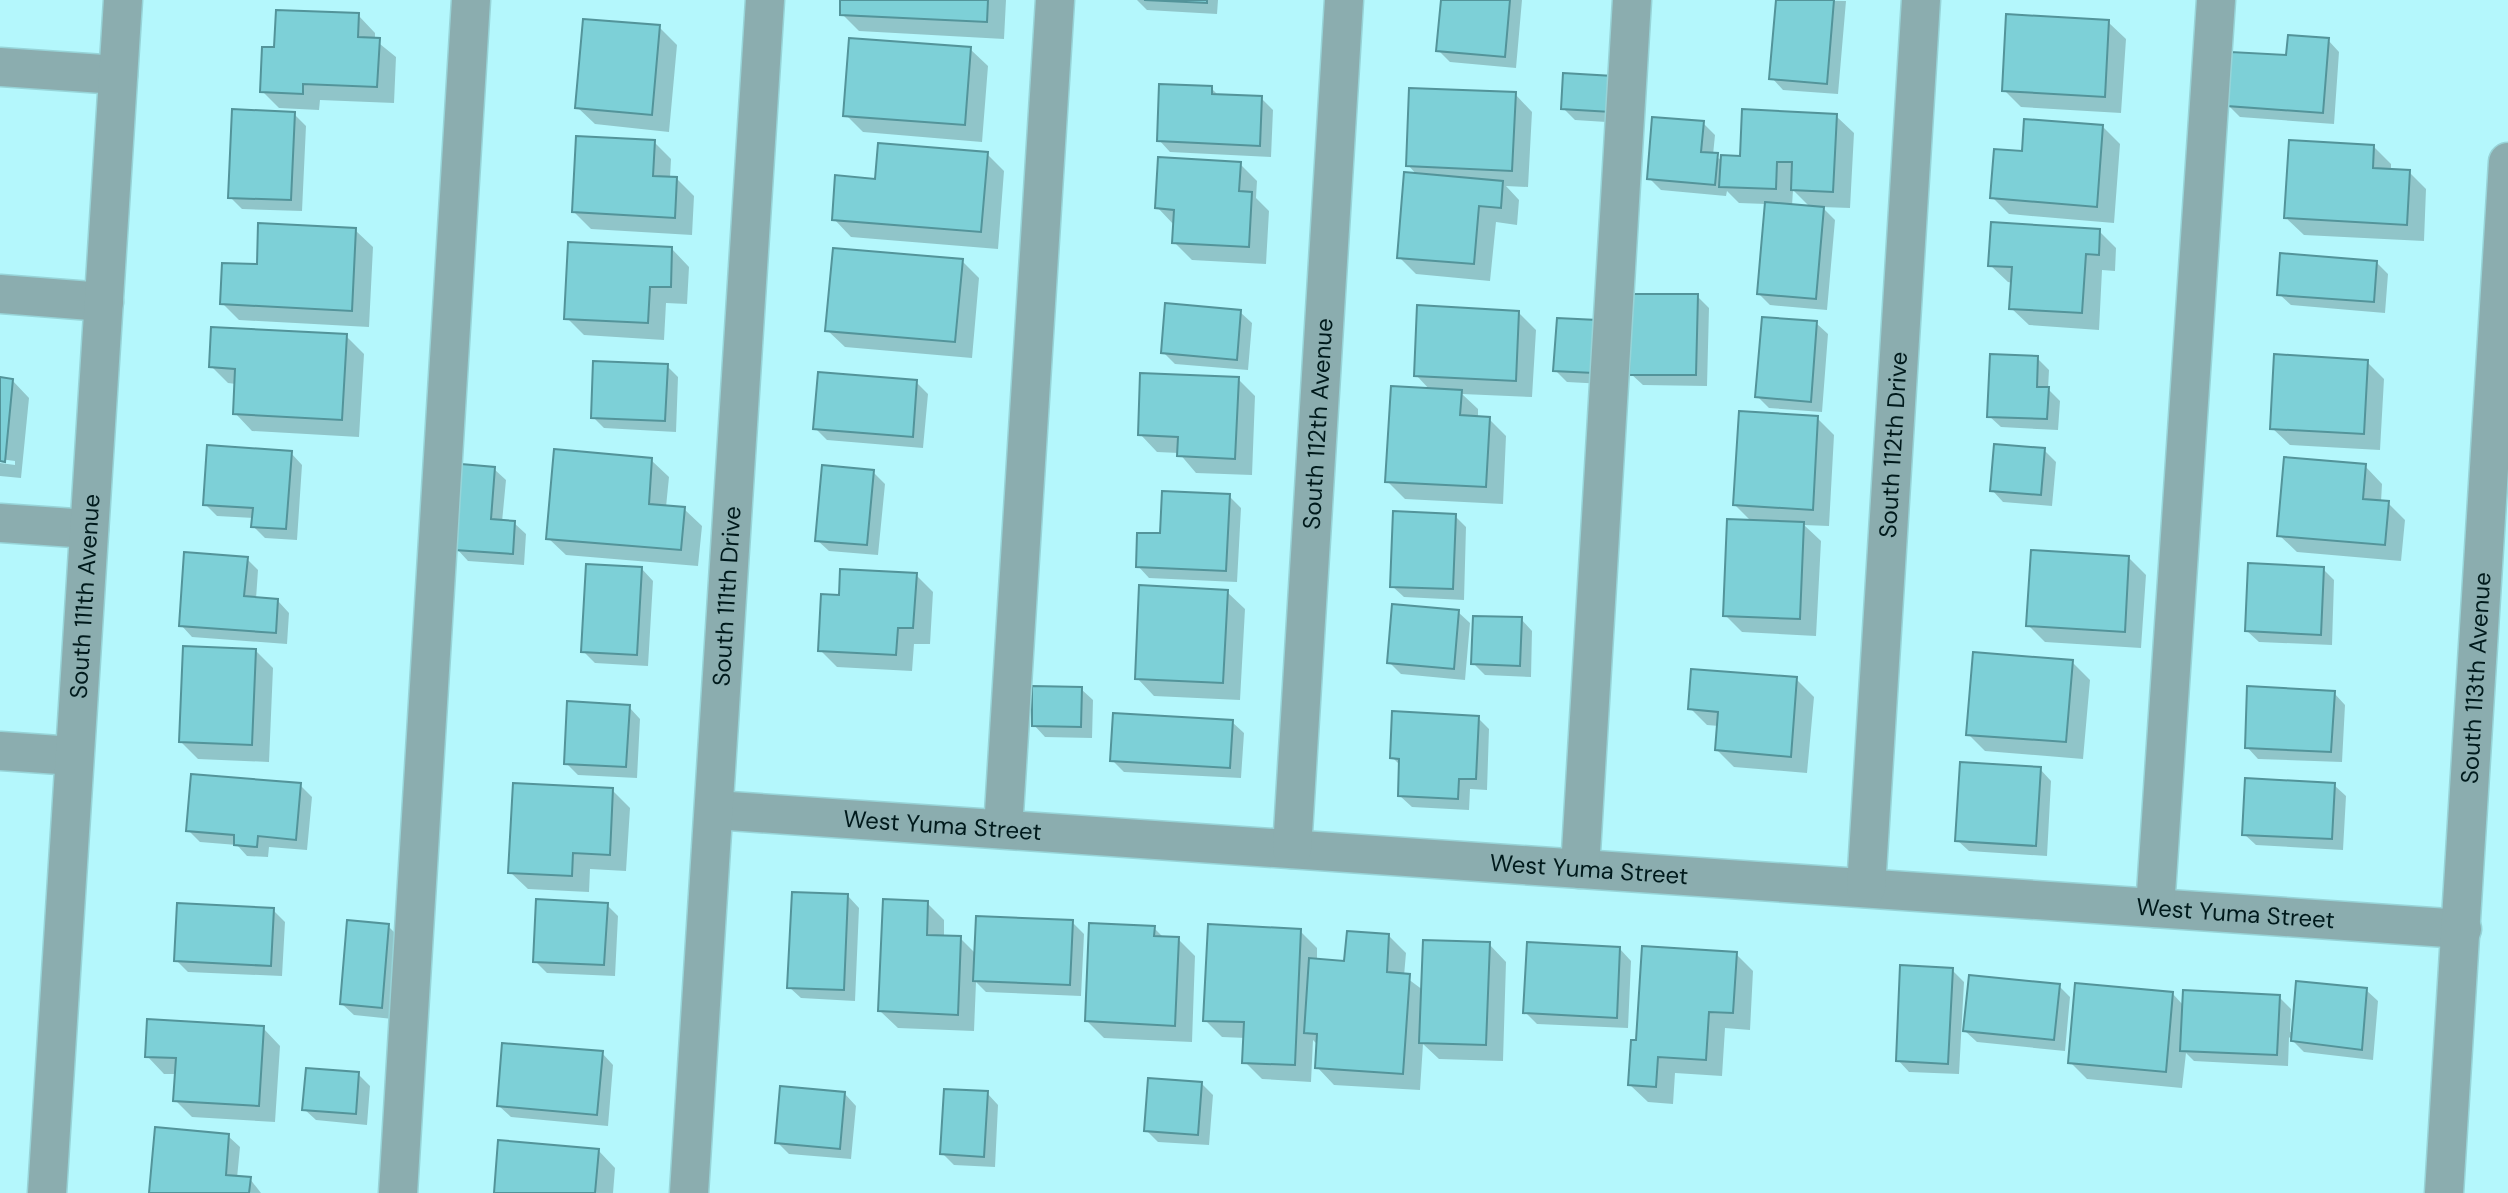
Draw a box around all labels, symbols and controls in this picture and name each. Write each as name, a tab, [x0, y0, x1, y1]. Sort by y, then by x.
street label: South 112th Avenue	[1296, 317, 1339, 530]
street label: South 112th Drive	[1872, 351, 1914, 539]
street label: South 111th Avenue	[63, 493, 107, 700]
street label: South 111th Drive	[705, 505, 748, 687]
street label: South 113th Avenue	[2453, 571, 2498, 785]
street label: West Yuma Street	[842, 803, 1043, 847]
street label: West Yuma Street	[1489, 847, 1689, 891]
street label: West Yuma Street	[2135, 891, 2336, 935]

